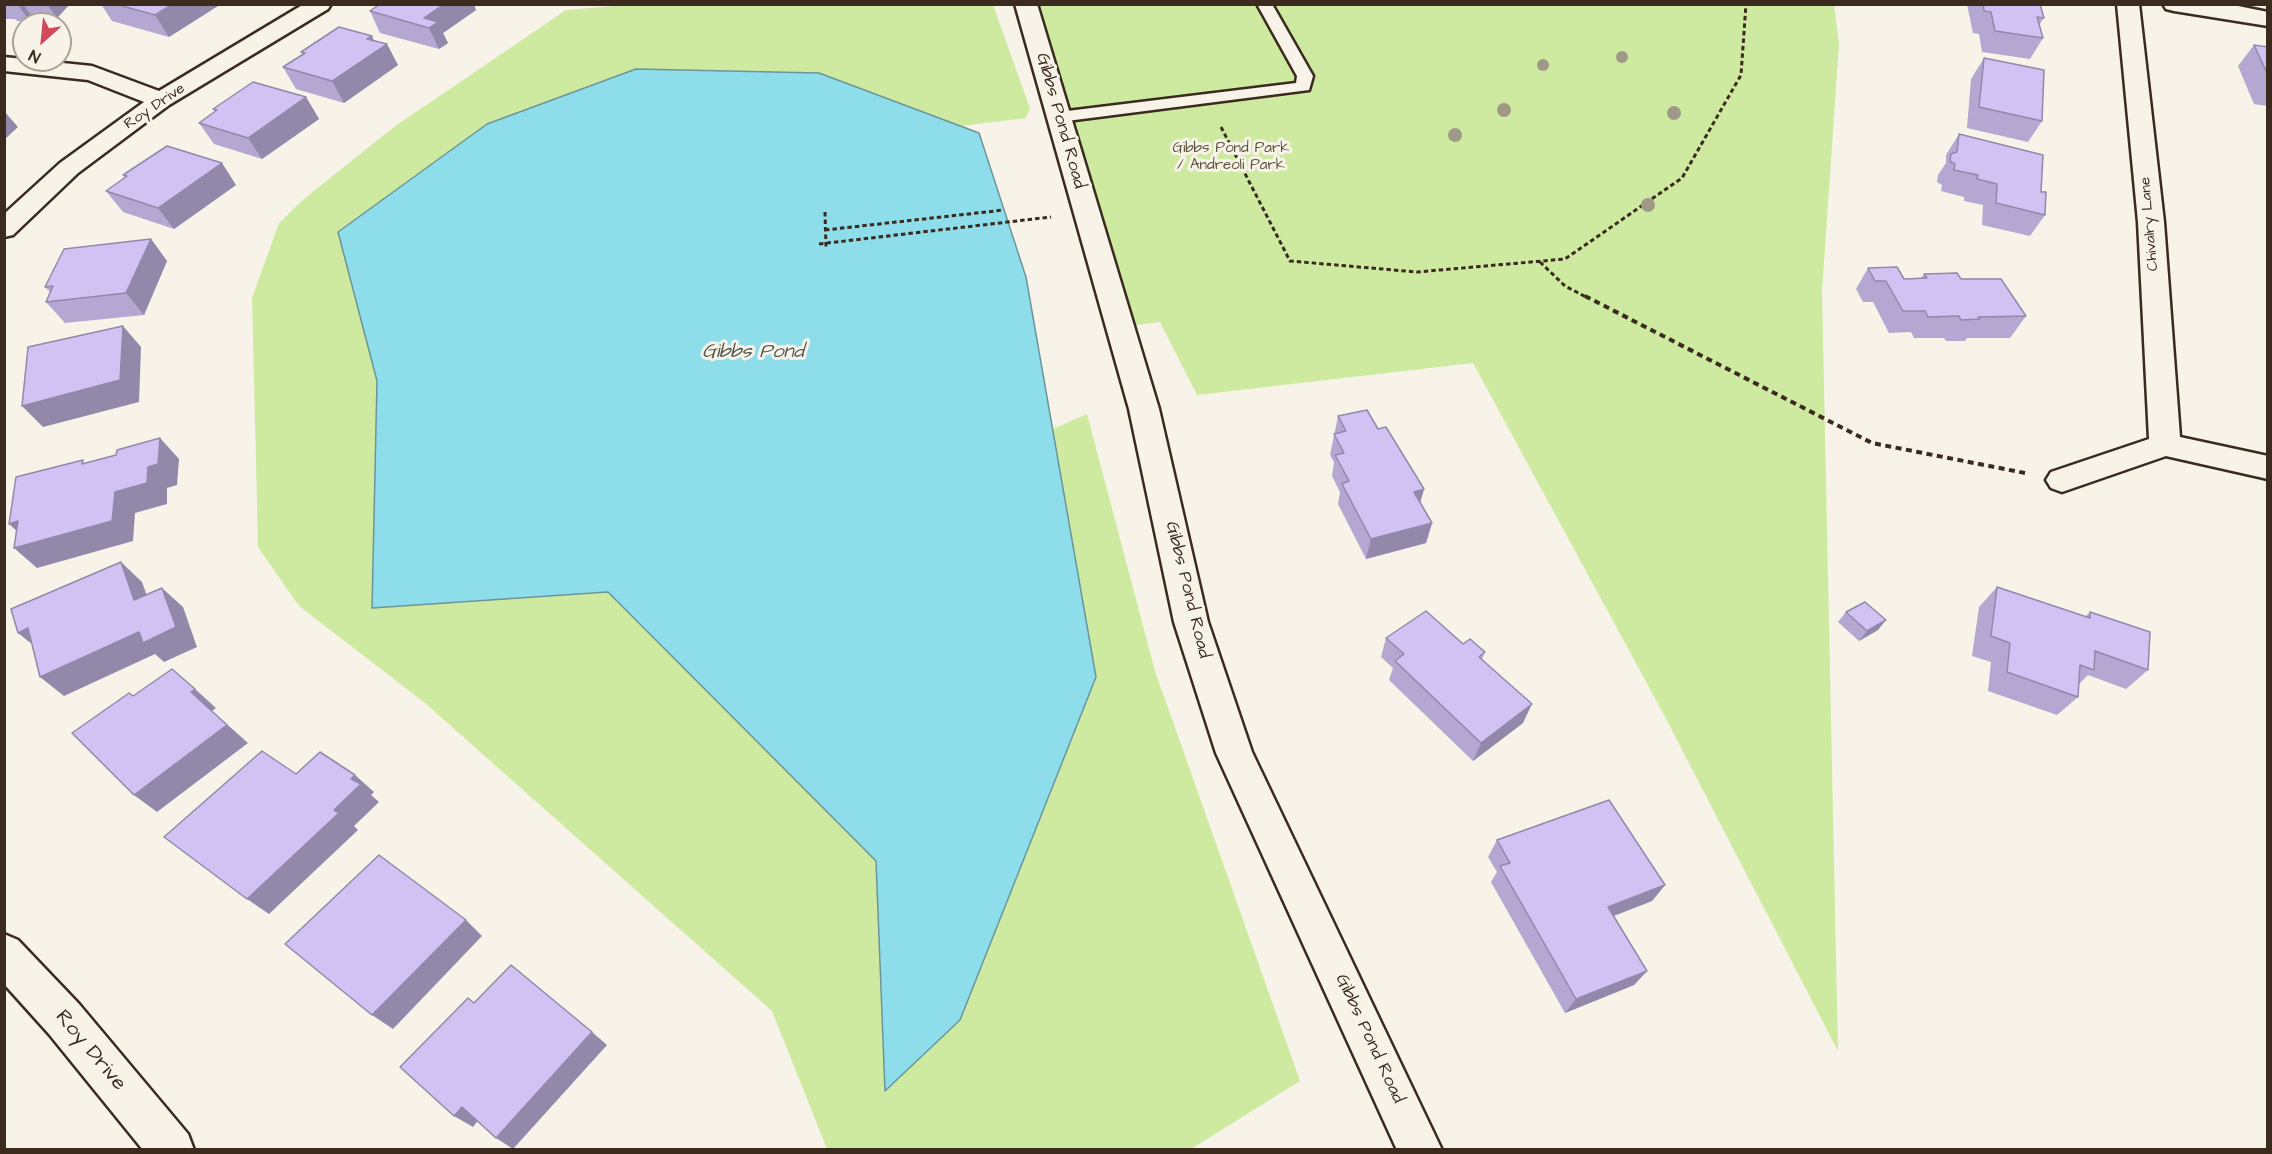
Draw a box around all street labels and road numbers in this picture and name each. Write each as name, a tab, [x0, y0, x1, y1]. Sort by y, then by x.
street label: Gibbs Pond Road	[1030, 51, 1090, 191]
street label: Roy Drive	[121, 80, 189, 134]
street label: Chivalry Lane	[2137, 176, 2163, 272]
street label: Gibbs Pond Road	[1160, 519, 1214, 661]
street label: Gibbs Pond Road	[1330, 971, 1408, 1107]
street label: Roy Drive	[49, 1006, 131, 1096]

